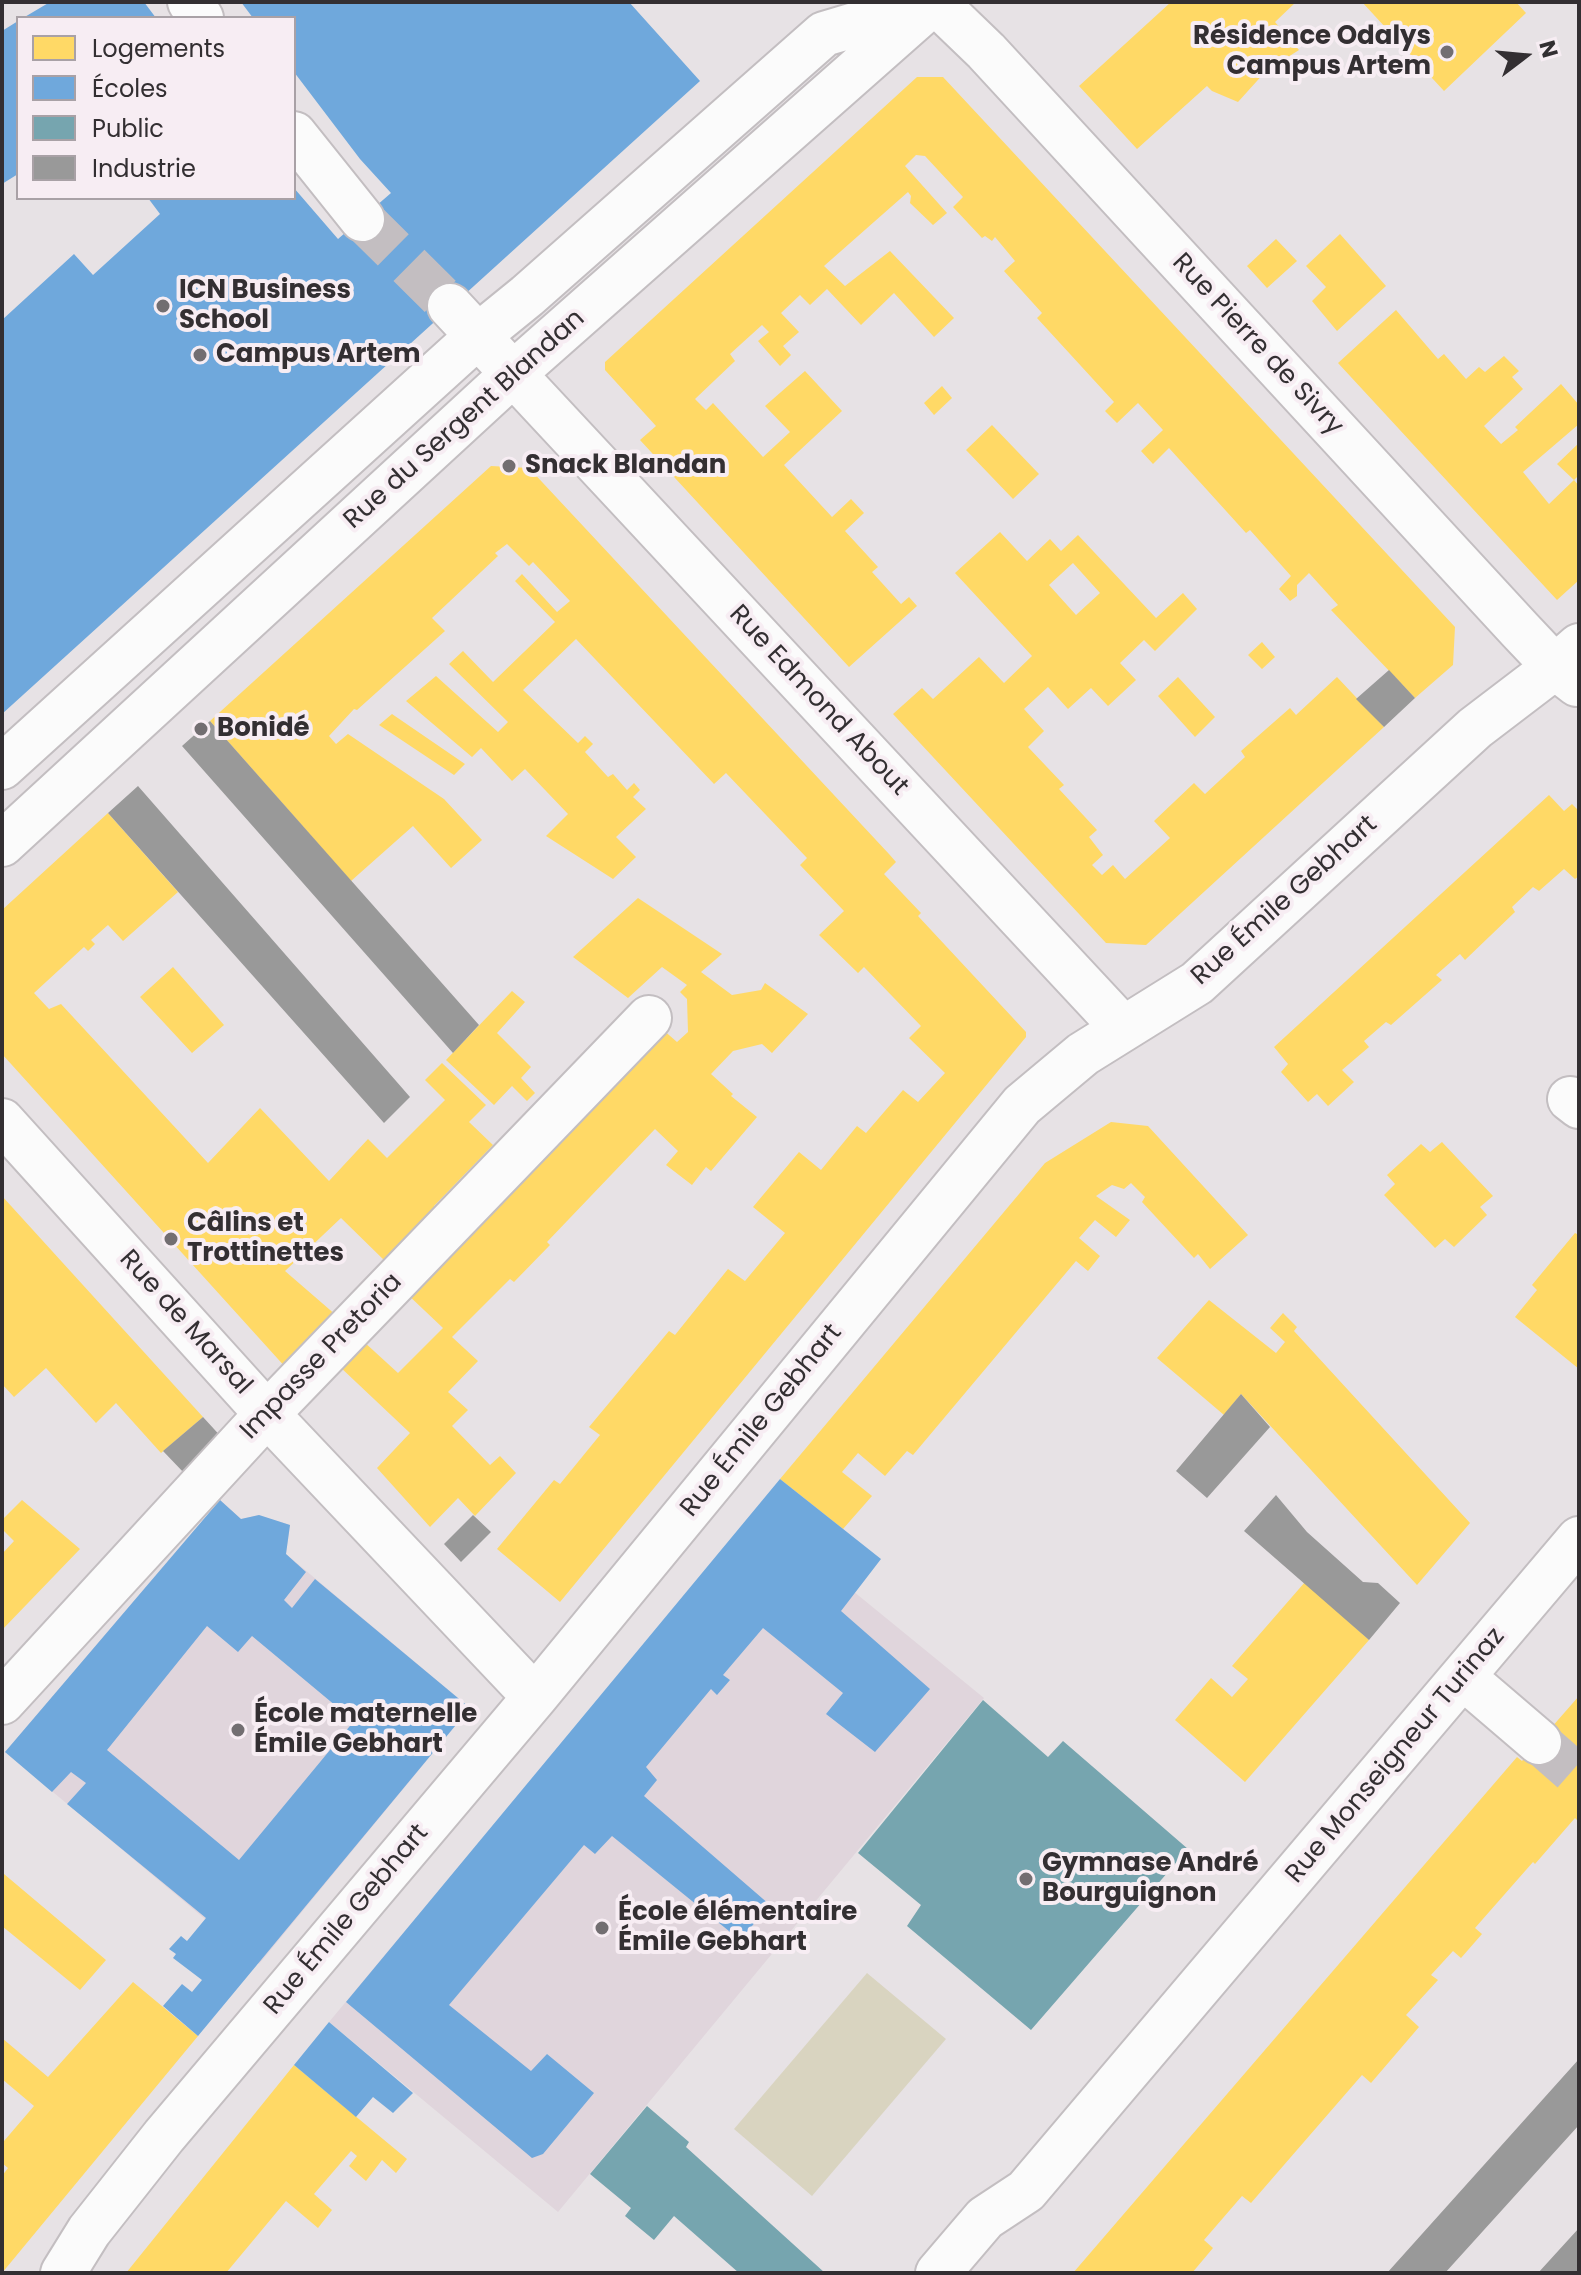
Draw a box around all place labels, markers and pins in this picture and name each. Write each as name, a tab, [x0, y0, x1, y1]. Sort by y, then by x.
place label: Résidence Odalys Campus Artem	[1193, 21, 1431, 82]
marker: Résidence Odalys Campus Artem	[1438, 43, 1456, 61]
place label: ICN Business School	[179, 275, 351, 336]
marker: ICN Business School	[154, 297, 172, 315]
place label: Campus Artem	[216, 339, 421, 371]
marker: Campus Artem	[191, 346, 209, 364]
place label: Snack Blandan	[525, 450, 726, 482]
marker: Snack Blandan	[500, 457, 518, 475]
place label: Bonidé	[217, 713, 310, 745]
marker: Bonidé	[192, 720, 210, 738]
place label: Câlins et Trottinettes	[187, 1208, 344, 1270]
marker: Câlins et Trottinettes	[162, 1230, 180, 1248]
place label: École maternelle Émile Gebhart	[254, 1699, 477, 1760]
marker: École maternelle Émile Gebhart	[229, 1721, 247, 1739]
place label: Gymnase André Bourguignon	[1042, 1848, 1258, 1910]
marker: Gymnase André Bourguignon	[1017, 1870, 1035, 1888]
place label: École élémentaire Émile Gebhart	[618, 1897, 857, 1958]
marker: École élémentaire Émile Gebhart	[593, 1919, 611, 1937]

